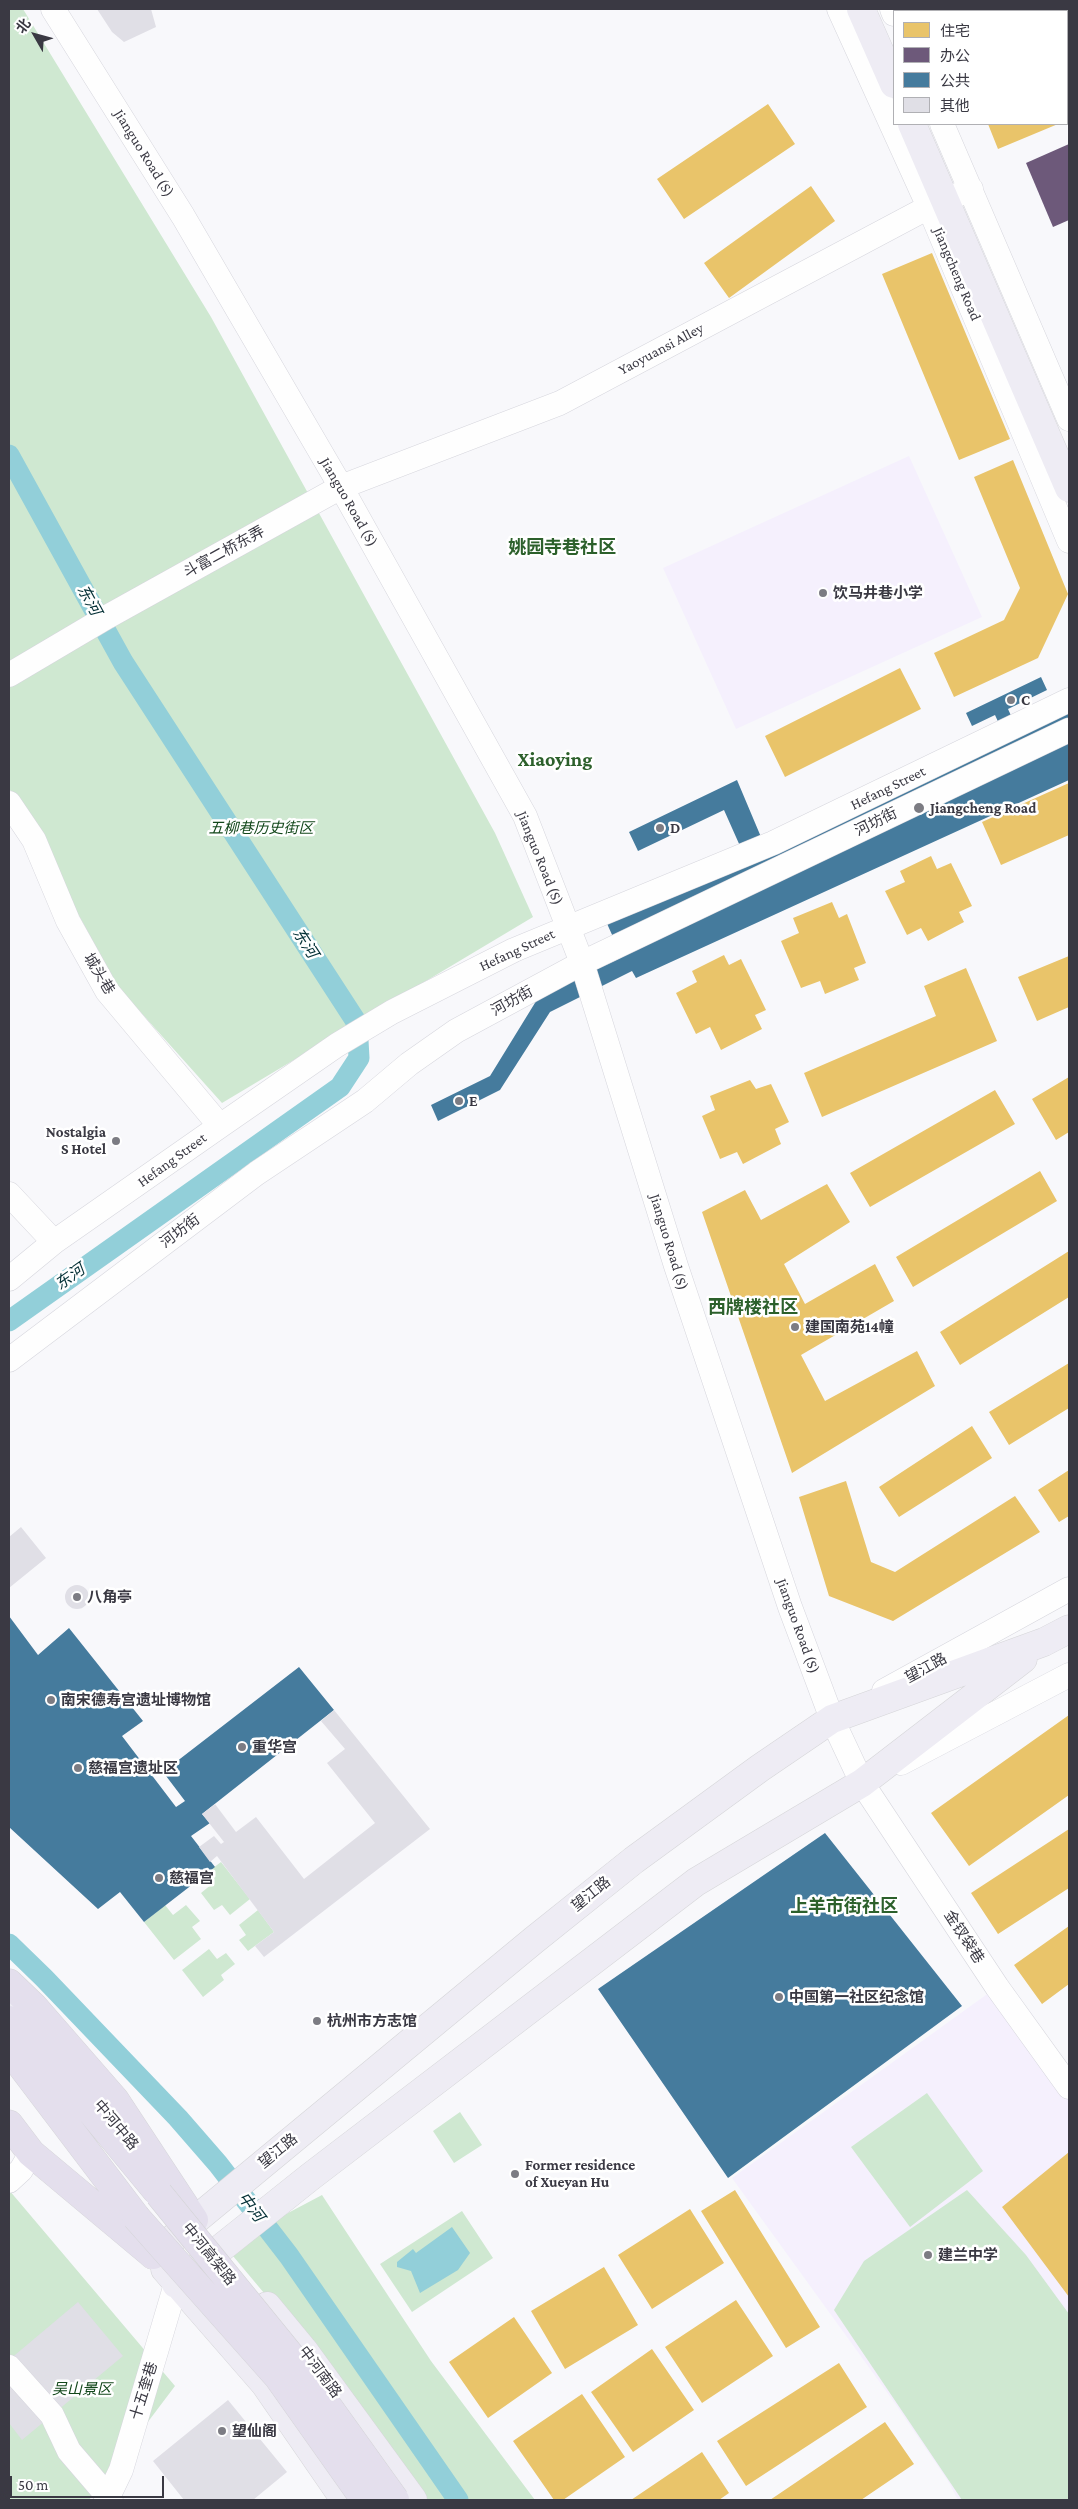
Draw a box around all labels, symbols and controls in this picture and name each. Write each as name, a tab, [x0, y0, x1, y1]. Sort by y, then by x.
north arrow	[10, 10, 60, 60]
legend	[893, 10, 1068, 125]
text: 北	[13, 15, 34, 36]
text: 住宅	[940, 23, 970, 39]
text: 办公	[940, 48, 970, 64]
text: 公共	[940, 73, 970, 89]
text: 其他	[940, 98, 970, 114]
street label: Jianguo Road (S)	[110, 106, 178, 200]
street label: Jiangcheng Road	[929, 224, 985, 324]
street label: Yaoyuansi Alley	[615, 319, 707, 379]
street label: Jianguo Road (S)	[316, 454, 382, 550]
street label: 斗富二桥东弄	[180, 522, 268, 582]
district label: 姚园寺巷社区	[508, 536, 616, 558]
water label: 东河	[73, 581, 105, 619]
place label: 饮马井巷小学	[833, 584, 923, 602]
marker: 饮马井巷小学	[817, 587, 829, 599]
place label: C	[1021, 691, 1030, 709]
marker: C	[1005, 694, 1017, 706]
district label: Xiaoying	[518, 748, 592, 772]
street label: Hefang Street	[848, 762, 928, 814]
place label: Jiangcheng Road	[930, 799, 1036, 817]
marker: Jiangcheng Road	[912, 801, 926, 815]
street label: 河坊街	[852, 804, 900, 840]
street label: Jianguo Road (S)	[513, 808, 567, 908]
park label: 五柳巷历史街区	[209, 819, 313, 837]
place label: D	[670, 819, 680, 837]
marker: D	[654, 822, 666, 834]
water label: 东河	[288, 924, 322, 962]
street label: Hefang Street	[476, 925, 558, 975]
street label: 城头巷	[80, 950, 118, 998]
street label: 河坊街	[488, 982, 536, 1020]
place label: E	[469, 1092, 478, 1110]
marker: E	[453, 1095, 465, 1107]
place label: Nostalgia S Hotel	[46, 1123, 106, 1158]
street label: Hefang Street	[134, 1129, 210, 1191]
marker: Nostalgia S Hotel	[110, 1135, 122, 1147]
street label: Jianguo Road (S)	[646, 1192, 692, 1292]
street label: 河坊街	[157, 1210, 203, 1252]
water label: 东河	[51, 1260, 89, 1294]
district label: 西牌楼社区	[708, 1296, 798, 1318]
place label: 建国南苑14幢	[805, 1318, 894, 1336]
marker: 建国南苑14幢	[789, 1321, 801, 1333]
street label: Jianguo Road (S)	[772, 1576, 824, 1676]
place label: 八角亭	[87, 1588, 132, 1606]
marker: 八角亭	[71, 1591, 83, 1603]
street label: 望江路	[902, 1649, 950, 1687]
place label: 南宋德寿宫遗址博物馆	[61, 1691, 211, 1709]
marker: 南宋德寿宫遗址博物馆	[45, 1694, 57, 1706]
place label: 重华宫	[252, 1738, 297, 1756]
marker: 重华宫	[236, 1741, 248, 1753]
place label: 慈福宫遗址区	[88, 1759, 178, 1777]
marker: 慈福宫遗址区	[72, 1762, 84, 1774]
place label: 慈福宫	[169, 1869, 214, 1887]
marker: 慈福宫	[153, 1872, 165, 1884]
street label: 望江路	[568, 1873, 614, 1915]
district label: 上羊市街社区	[790, 1895, 898, 1917]
street label: 金钗袋巷	[940, 1907, 988, 1967]
place label: 中国第一社区纪念馆	[789, 1988, 924, 2006]
marker: 中国第一社区纪念馆	[773, 1991, 785, 2003]
place label: 杭州市方志馆	[327, 2012, 417, 2030]
marker: 杭州市方志馆	[311, 2015, 323, 2027]
street label: 中河中路	[90, 2096, 142, 2154]
street label: 望江路	[255, 2130, 301, 2172]
place label: Former residence of Xueyan Hu	[525, 2156, 635, 2191]
marker: Former residence of Xueyan Hu	[509, 2168, 521, 2180]
water label: 中河	[234, 2188, 268, 2226]
street label: 中河高架路	[178, 2219, 240, 2289]
place label: 建兰中学	[938, 2246, 998, 2264]
marker: 建兰中学	[922, 2249, 934, 2261]
street label: 中河南路	[295, 2343, 345, 2401]
street label: 十五奎巷	[127, 2360, 161, 2422]
park label: 吴山景区	[52, 2380, 112, 2398]
place label: 望仙阁	[232, 2422, 277, 2440]
marker: 望仙阁	[216, 2425, 228, 2437]
scale bar	[12, 2466, 166, 2498]
text: 50 m	[18, 2477, 48, 2493]

